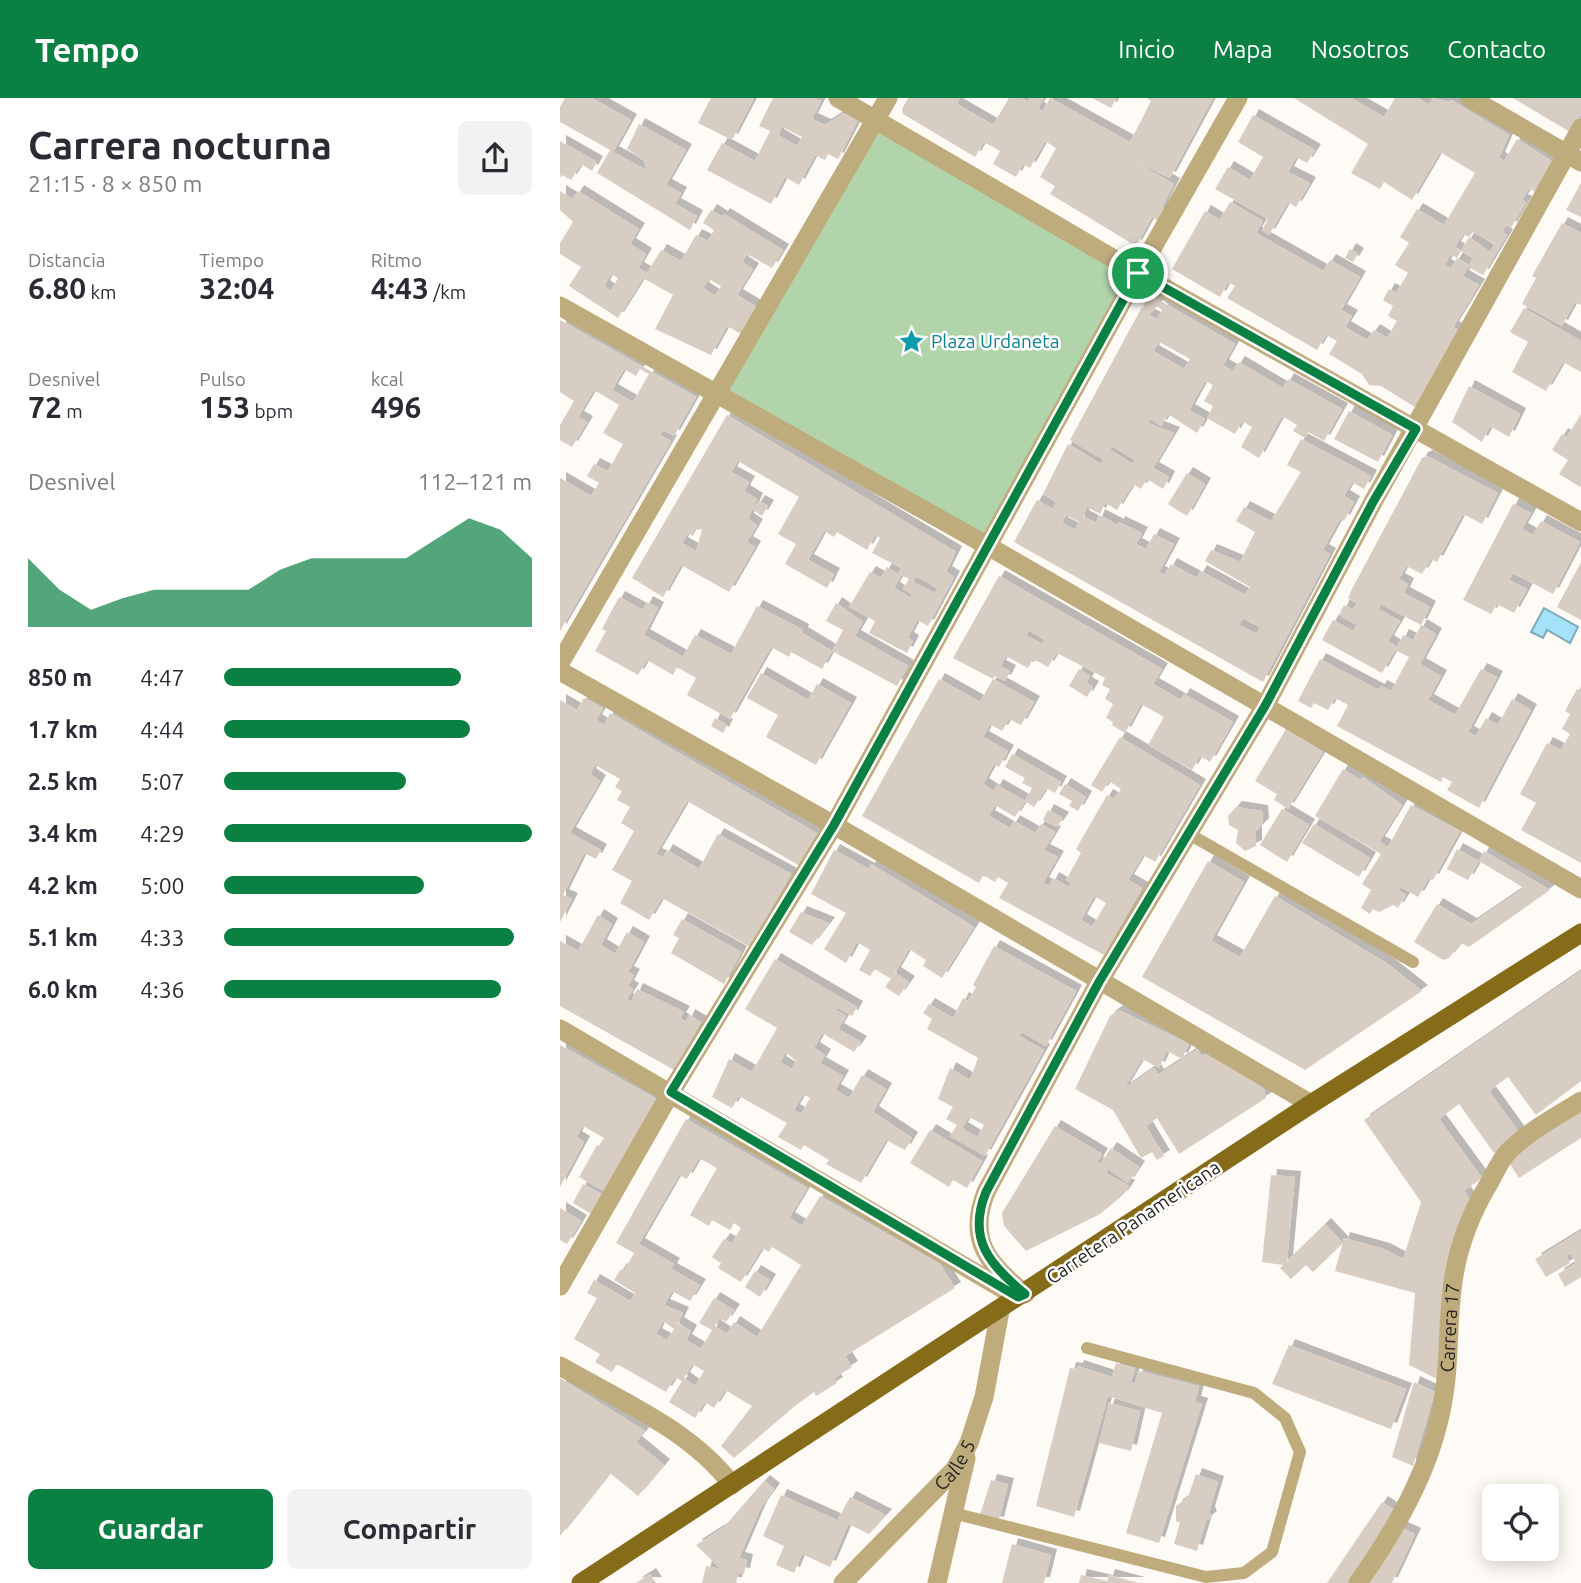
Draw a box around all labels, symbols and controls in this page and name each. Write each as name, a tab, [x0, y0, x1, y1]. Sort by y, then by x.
text: Tempo	[35, 31, 140, 68]
text: Inicio	[1118, 36, 1175, 63]
text: Mapa	[1213, 36, 1273, 63]
text: Nosotros	[1311, 36, 1409, 63]
text: Contacto	[1447, 36, 1546, 63]
button: share	[458, 121, 532, 195]
text: Carrera nocturna	[28, 124, 332, 166]
text: 21:15 · 8 × 850 m	[28, 171, 202, 196]
pin	[1108, 243, 1168, 303]
text: Distancia	[28, 249, 106, 271]
text: Tiempo	[199, 249, 264, 271]
text: Ritmo	[371, 249, 422, 271]
icon: arrive	[1119, 254, 1157, 292]
text: 6.80	[28, 271, 86, 305]
text: 32:04	[199, 271, 274, 305]
text: 4:43	[371, 271, 429, 305]
text: km	[86, 281, 116, 303]
text: /km	[429, 281, 466, 303]
place icon: Plaza Urdaneta	[897, 327, 925, 355]
place label: Plaza Urdaneta	[931, 330, 1060, 352]
text: Desnivel	[28, 368, 100, 390]
text: Pulso	[199, 368, 246, 390]
text: kcal	[371, 368, 403, 390]
text: 72	[28, 390, 62, 424]
text: 153	[199, 390, 250, 424]
text: 496	[371, 390, 421, 424]
text: m	[62, 400, 83, 422]
text: bpm	[250, 400, 293, 422]
text: Desnivel	[28, 469, 116, 494]
text: 112–121 m	[418, 469, 532, 494]
text: 850 m	[28, 665, 92, 690]
text: 4:47	[140, 665, 185, 690]
text: 1.7 km	[28, 717, 98, 742]
text: 4:44	[140, 717, 185, 742]
text: 2.5 km	[28, 769, 98, 794]
text: 5:07	[140, 769, 185, 794]
text: 3.4 km	[28, 821, 98, 846]
text: 4:29	[140, 821, 185, 846]
text: 4.2 km	[28, 873, 98, 898]
text: 5:00	[140, 873, 185, 898]
text: 5.1 km	[28, 925, 98, 950]
text: 4:33	[140, 925, 185, 950]
text: 6.0 km	[28, 977, 98, 1002]
text: 4:36	[140, 977, 185, 1002]
street label: Carretera Panamericana	[1042, 1156, 1224, 1288]
street label: Carrera 17	[1436, 1282, 1464, 1373]
street label: Calle 5	[929, 1436, 980, 1495]
map controls	[1482, 1484, 1559, 1561]
button: locate	[1482, 1484, 1559, 1561]
button: Guardar	[28, 1489, 273, 1569]
button: Compartir	[287, 1489, 532, 1569]

